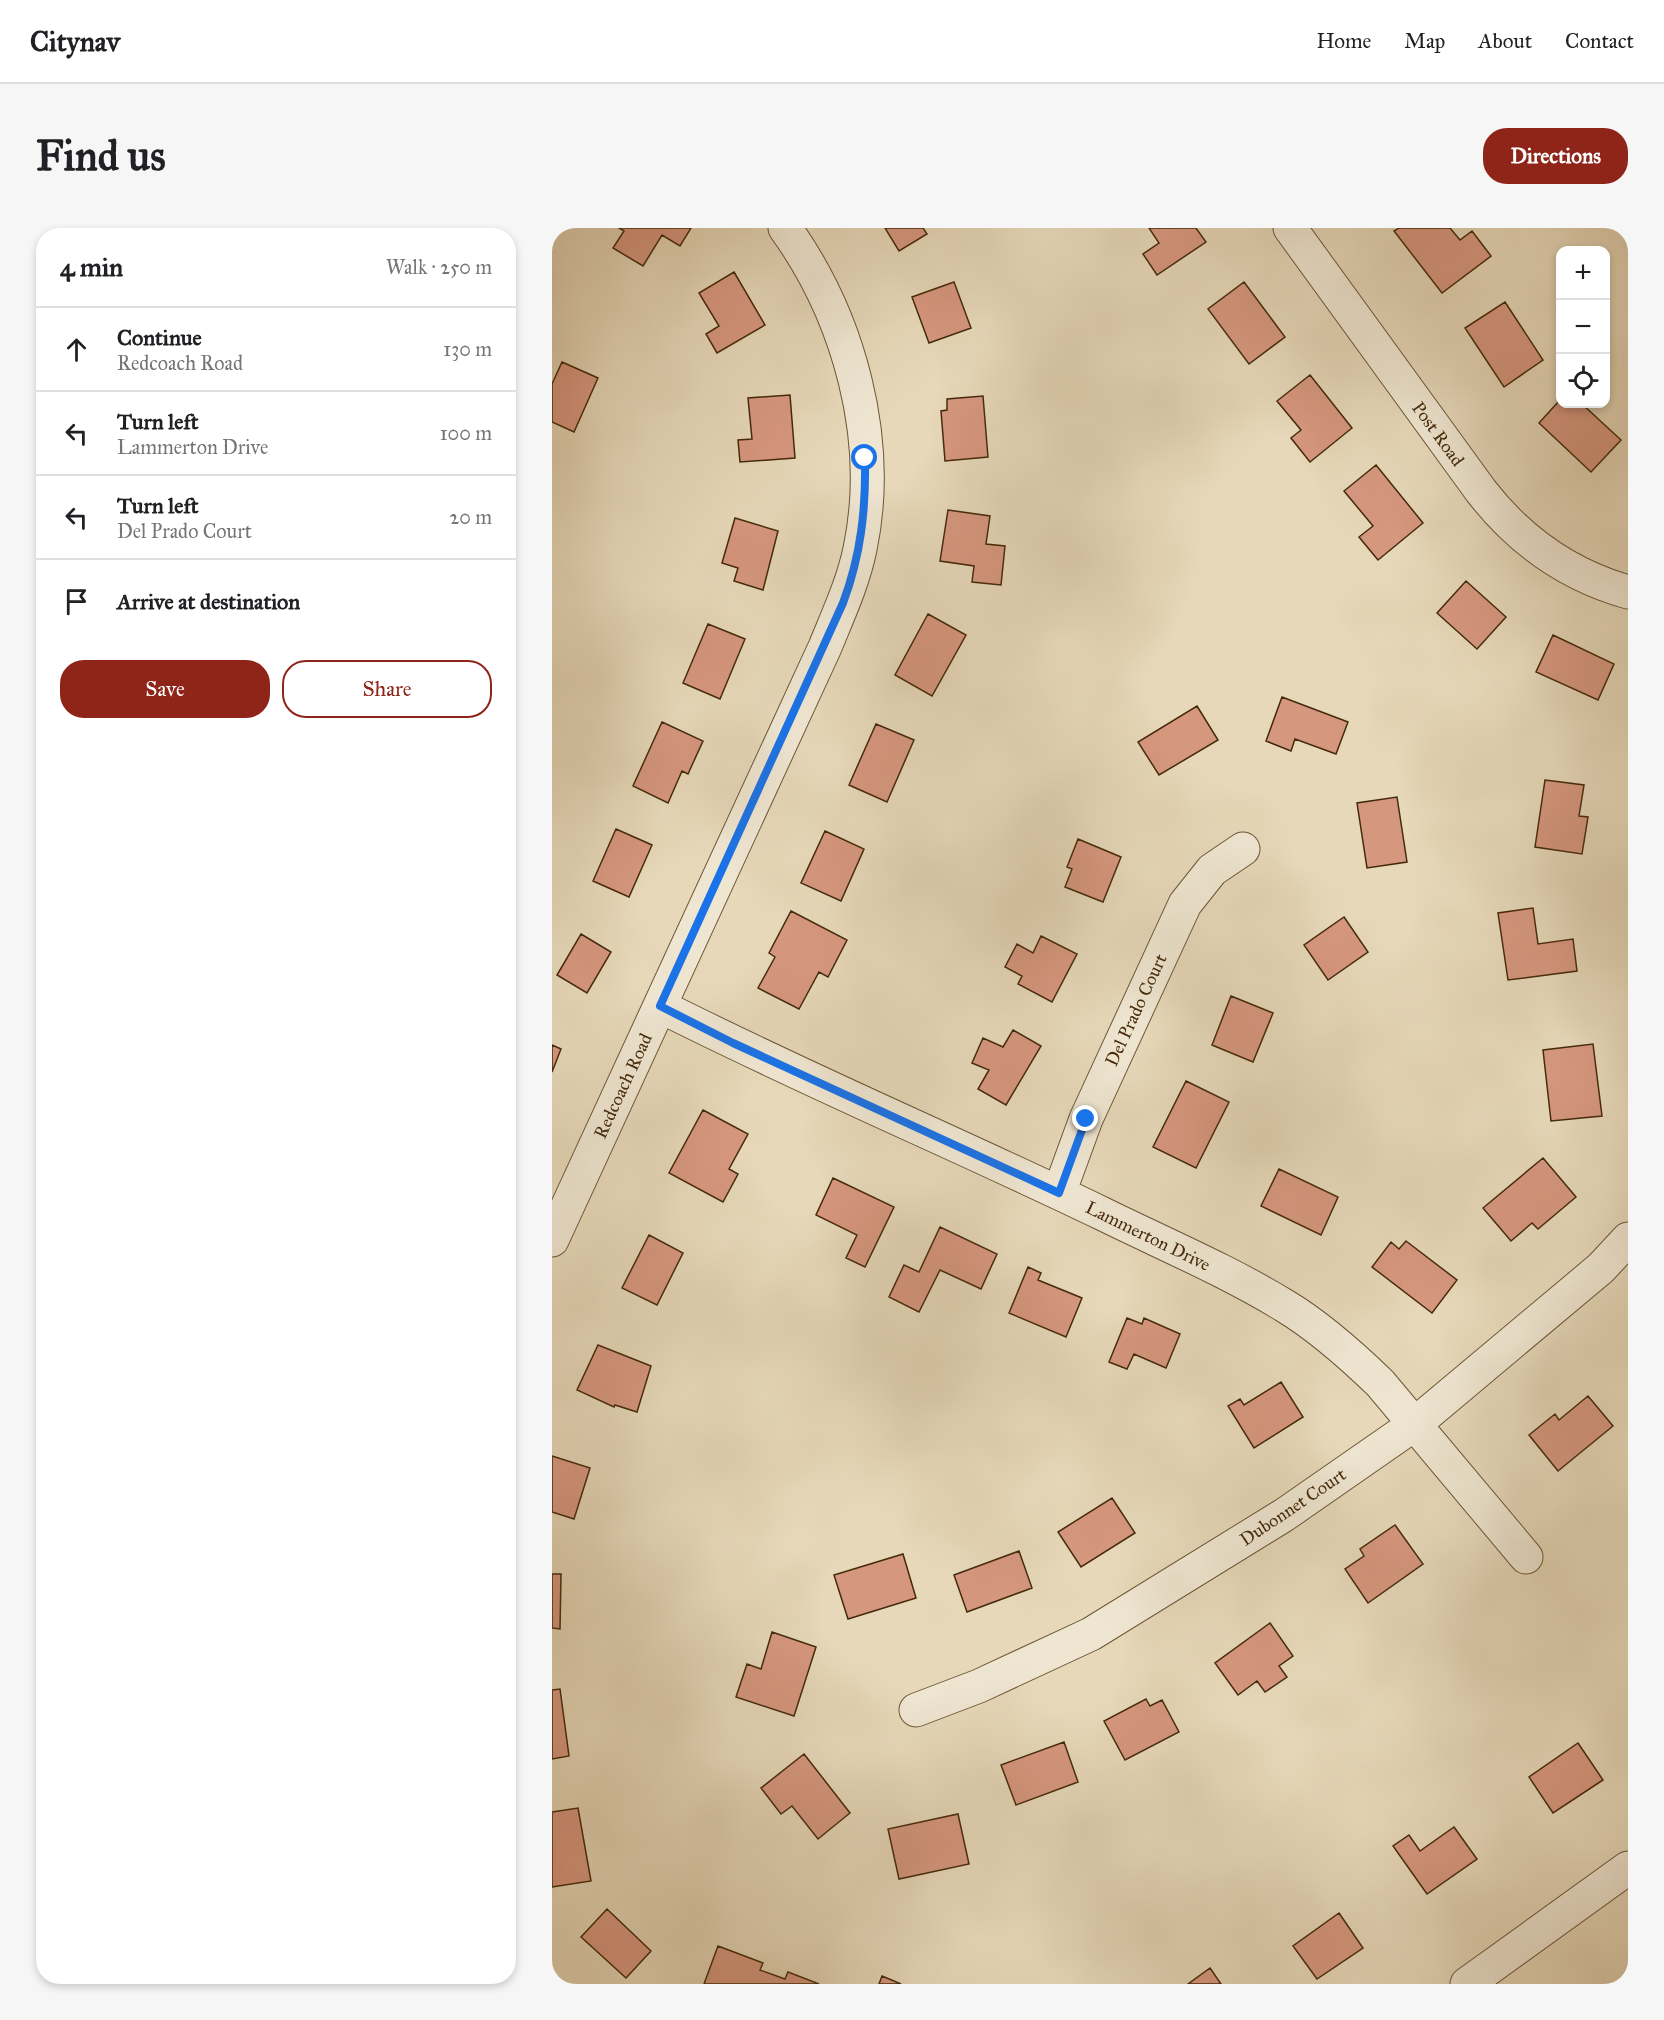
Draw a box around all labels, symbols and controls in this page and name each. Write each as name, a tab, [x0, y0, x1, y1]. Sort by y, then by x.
text: Citynav	[30, 24, 120, 59]
text: Home	[1316, 28, 1371, 54]
text: Map	[1404, 28, 1445, 54]
text: About	[1478, 28, 1532, 54]
text: Contact	[1565, 28, 1634, 54]
button: Directions	[1483, 128, 1628, 184]
text: Find us	[36, 130, 166, 182]
map controls	[1556, 246, 1610, 408]
button: +	[1556, 246, 1610, 300]
text: 4 min	[60, 251, 123, 283]
text: Walk · 250 m	[386, 255, 492, 279]
button: −	[1556, 300, 1610, 354]
text: Continue	[117, 324, 202, 351]
icon: ahead	[60, 333, 93, 366]
text: 130 m	[443, 337, 492, 361]
text: Redcoach Road	[117, 351, 243, 375]
button: locate	[1556, 354, 1610, 408]
street label: Post Road	[1407, 397, 1469, 471]
text: Turn left	[117, 408, 199, 435]
icon: left	[60, 417, 93, 450]
text: 100 m	[440, 421, 492, 445]
text: Lammerton Drive	[117, 435, 268, 459]
route start	[851, 444, 877, 470]
text: Turn left	[117, 492, 199, 519]
icon: left	[60, 501, 93, 534]
text: 20 m	[449, 505, 492, 529]
text: Del Prado Court	[117, 519, 252, 543]
icon: arrive	[60, 585, 93, 618]
text: Arrive at destination	[117, 588, 300, 615]
button: Save	[60, 660, 270, 718]
button: Share	[282, 660, 492, 718]
street label: Del Prado Court	[1100, 950, 1172, 1070]
street label: Redcoach Road	[589, 1030, 657, 1142]
route end	[1072, 1105, 1098, 1131]
street label: Lammerton Drive	[1082, 1196, 1214, 1276]
street label: Dubonnet Court	[1236, 1463, 1351, 1551]

